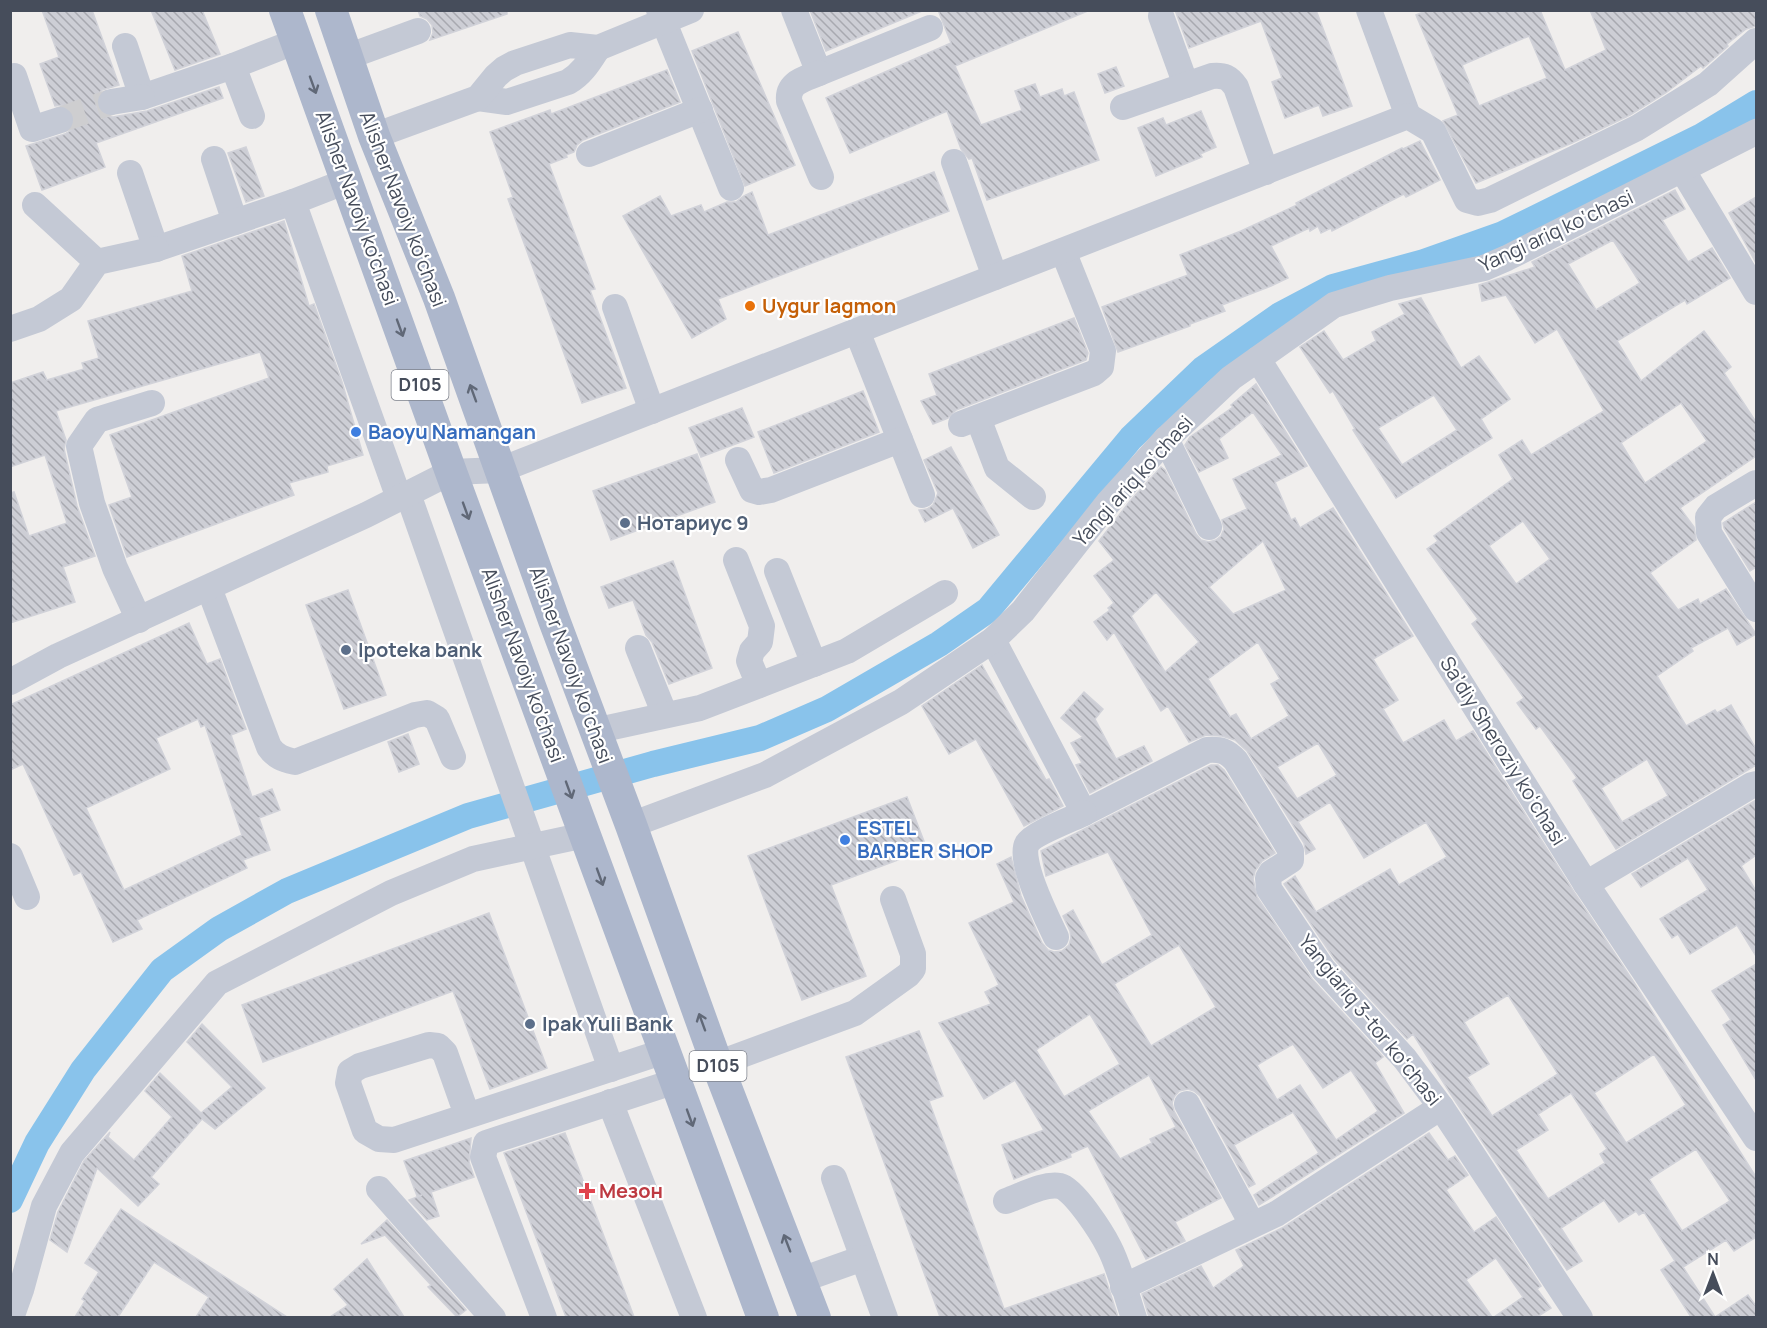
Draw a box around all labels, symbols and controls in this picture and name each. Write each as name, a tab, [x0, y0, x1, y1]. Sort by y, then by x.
one-way arrow	[308, 75, 319, 94]
street label: Alisher Navoiy ko'chasi	[310, 107, 405, 309]
street label: Alisher Navoiy koʻchasi	[354, 107, 453, 311]
street label: Yangi ariq ko‘chasi	[1474, 183, 1637, 278]
place label: Uygur lagmon	[762, 292, 896, 319]
marker: Uygur lagmon	[743, 299, 757, 313]
one-way arrow	[395, 318, 406, 337]
road number: D105	[392, 370, 448, 400]
one-way arrow	[466, 384, 477, 403]
street label: Yangi ariq ko‘chasi	[1067, 410, 1199, 552]
place label: Baoyu Namangan	[368, 418, 536, 445]
marker: Baoyu Namangan	[349, 425, 363, 439]
one-way arrow	[461, 502, 472, 520]
place label: Нотариус 9	[637, 509, 749, 536]
marker: Нотариус 9	[618, 516, 632, 530]
street label: Alisher Navoiy koʻchasi	[523, 563, 620, 767]
street label: Alisher Navoiy ko'chasi	[476, 564, 571, 766]
place label: Ipoteka bank	[358, 636, 483, 663]
marker: Ipoteka bank	[339, 643, 353, 657]
street label: Saʼdiy Sheroziy koʻchasi	[1434, 651, 1573, 850]
one-way arrow	[565, 780, 576, 799]
place label: ESTEL BARBER SHOP	[857, 814, 993, 864]
marker: ESTEL BARBER SHOP	[838, 833, 852, 847]
one-way arrow	[595, 867, 606, 885]
street label: Yangiariq 3-tor koʻchasi	[1293, 928, 1448, 1111]
place label: Ipak Yuli Bank	[542, 1010, 674, 1037]
one-way arrow	[696, 1013, 707, 1032]
marker: Ipak Yuli Bank	[523, 1017, 537, 1031]
road number: D105	[690, 1051, 746, 1081]
one-way arrow	[685, 1108, 696, 1127]
place label: Мезон	[599, 1177, 663, 1204]
marker: Мезон	[580, 1184, 594, 1198]
one-way arrow	[780, 1234, 791, 1253]
north arrow	[1683, 1244, 1743, 1304]
text: N	[1707, 1248, 1719, 1270]

